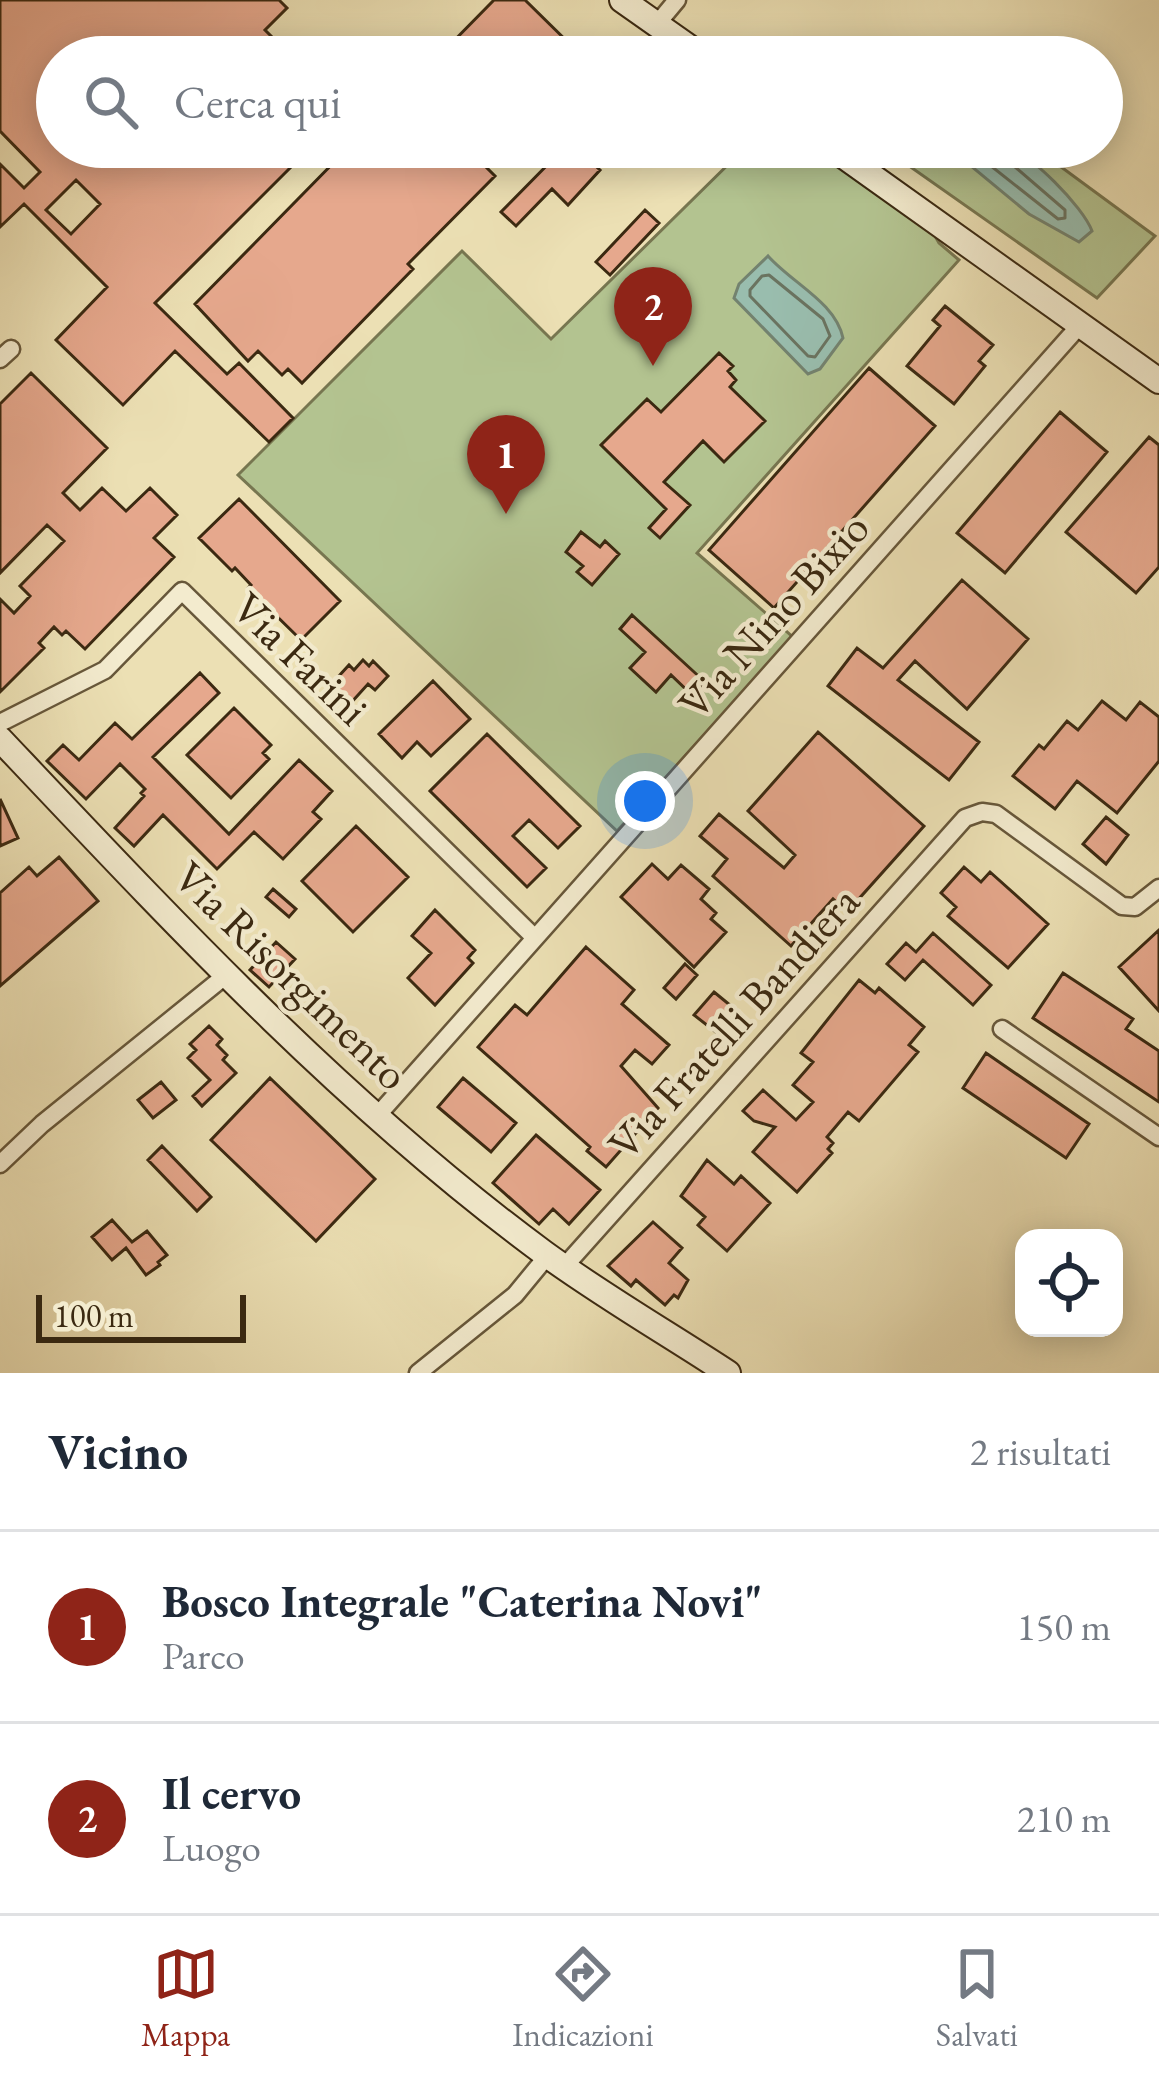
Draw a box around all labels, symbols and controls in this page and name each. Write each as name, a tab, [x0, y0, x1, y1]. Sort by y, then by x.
search box	[36, 36, 1123, 168]
icon: search	[78, 69, 144, 135]
text: Cerca qui	[174, 73, 341, 131]
pin: 2	[614, 267, 692, 366]
pin: 1	[467, 415, 545, 514]
street label: Via Nino Bixio	[665, 499, 881, 731]
street label: Via Farini	[220, 579, 382, 737]
your location	[615, 771, 675, 831]
street label: Via Risorgimento	[162, 848, 422, 1102]
street label: Via Fratelli Bandiera	[595, 873, 871, 1171]
map controls	[1015, 1229, 1123, 1337]
button: locate	[1015, 1229, 1123, 1337]
scale bar	[36, 1289, 246, 1342]
text: 100 m	[54, 1294, 134, 1337]
text: Vicino	[48, 1418, 188, 1484]
text: 2 risultati	[970, 1426, 1111, 1477]
text: Bosco Integrale "Caterina Novi"	[162, 1572, 762, 1630]
text: 1	[77, 1601, 97, 1652]
text: 150 m	[1017, 1601, 1111, 1652]
text: Parco	[162, 1630, 245, 1681]
text: Il cervo	[162, 1764, 301, 1822]
text: 2	[77, 1793, 97, 1844]
text: 210 m	[1017, 1793, 1111, 1844]
text: Luogo	[162, 1822, 261, 1873]
tab: Mappa	[141, 1941, 230, 2056]
tab: Indicazioni	[512, 1941, 654, 2056]
tab: Salvati	[936, 1941, 1018, 2056]

